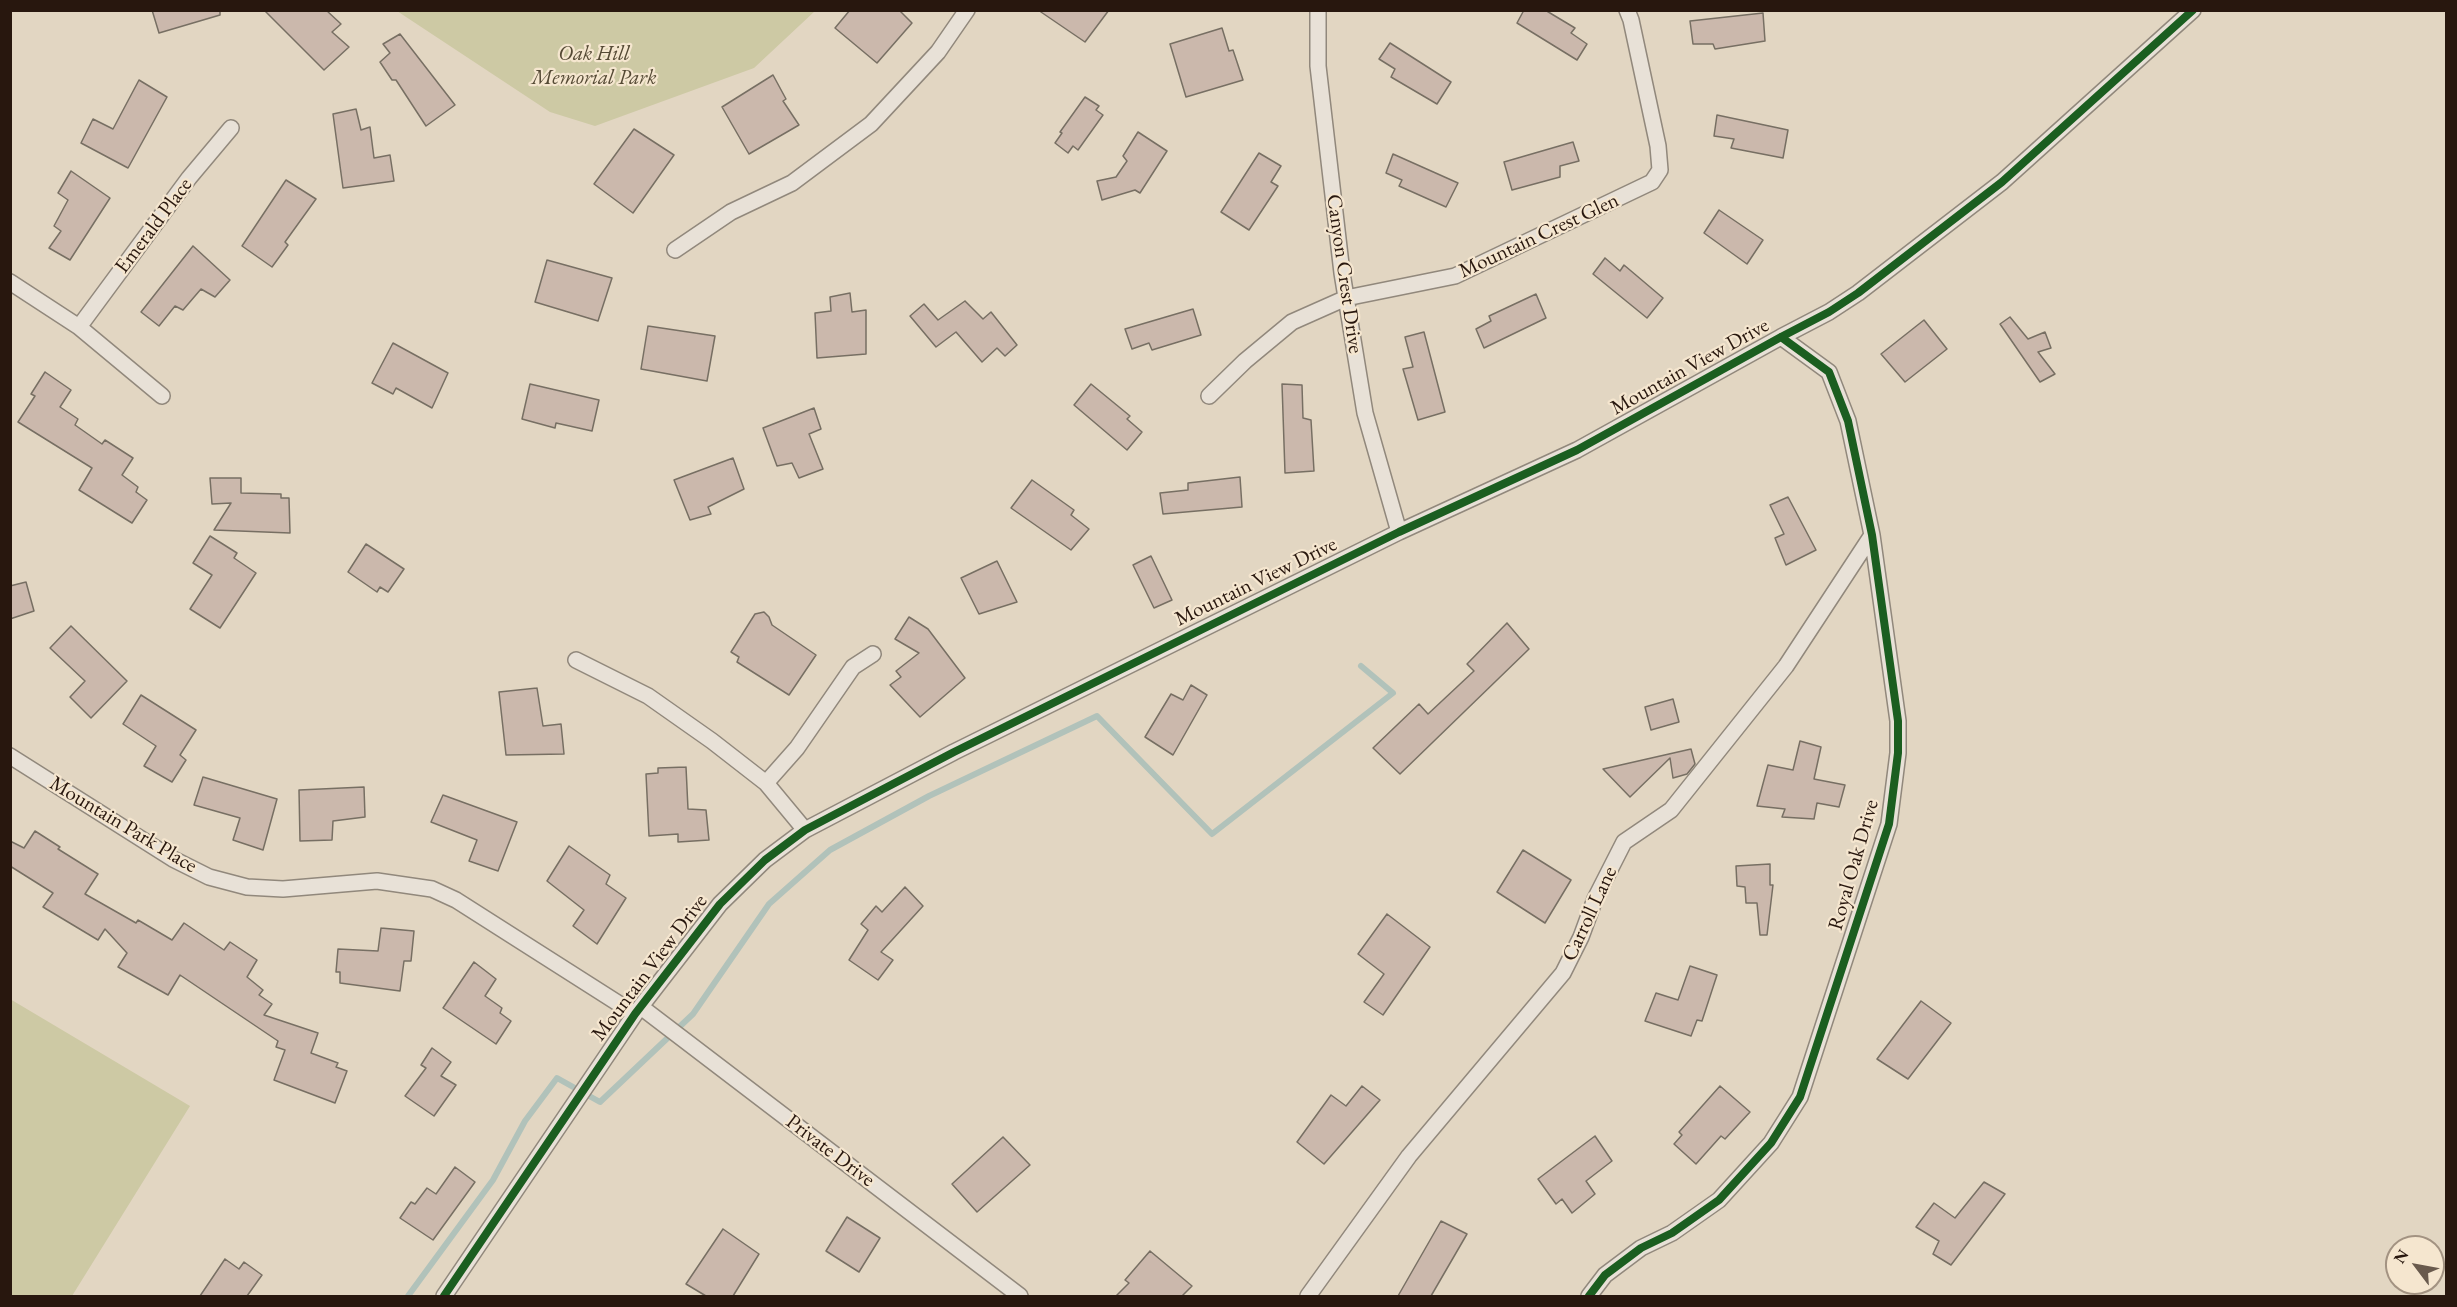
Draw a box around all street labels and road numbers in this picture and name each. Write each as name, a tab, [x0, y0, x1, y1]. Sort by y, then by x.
street label: Emerald Place	[110, 173, 198, 279]
street label: Mountain Crest Glen	[1455, 188, 1623, 284]
street label: Canyon Crest Drive	[1320, 193, 1368, 355]
street label: Mountain View Drive	[1607, 313, 1773, 421]
street label: Mountain View Drive	[1171, 532, 1341, 632]
street label: Mountain Park Place	[45, 771, 201, 879]
street label: Royal Oak Drive	[1823, 797, 1885, 933]
street label: Carroll Lane	[1557, 863, 1623, 965]
street label: Mountain View Drive	[587, 890, 713, 1046]
street label: Private Drive	[781, 1109, 879, 1193]

